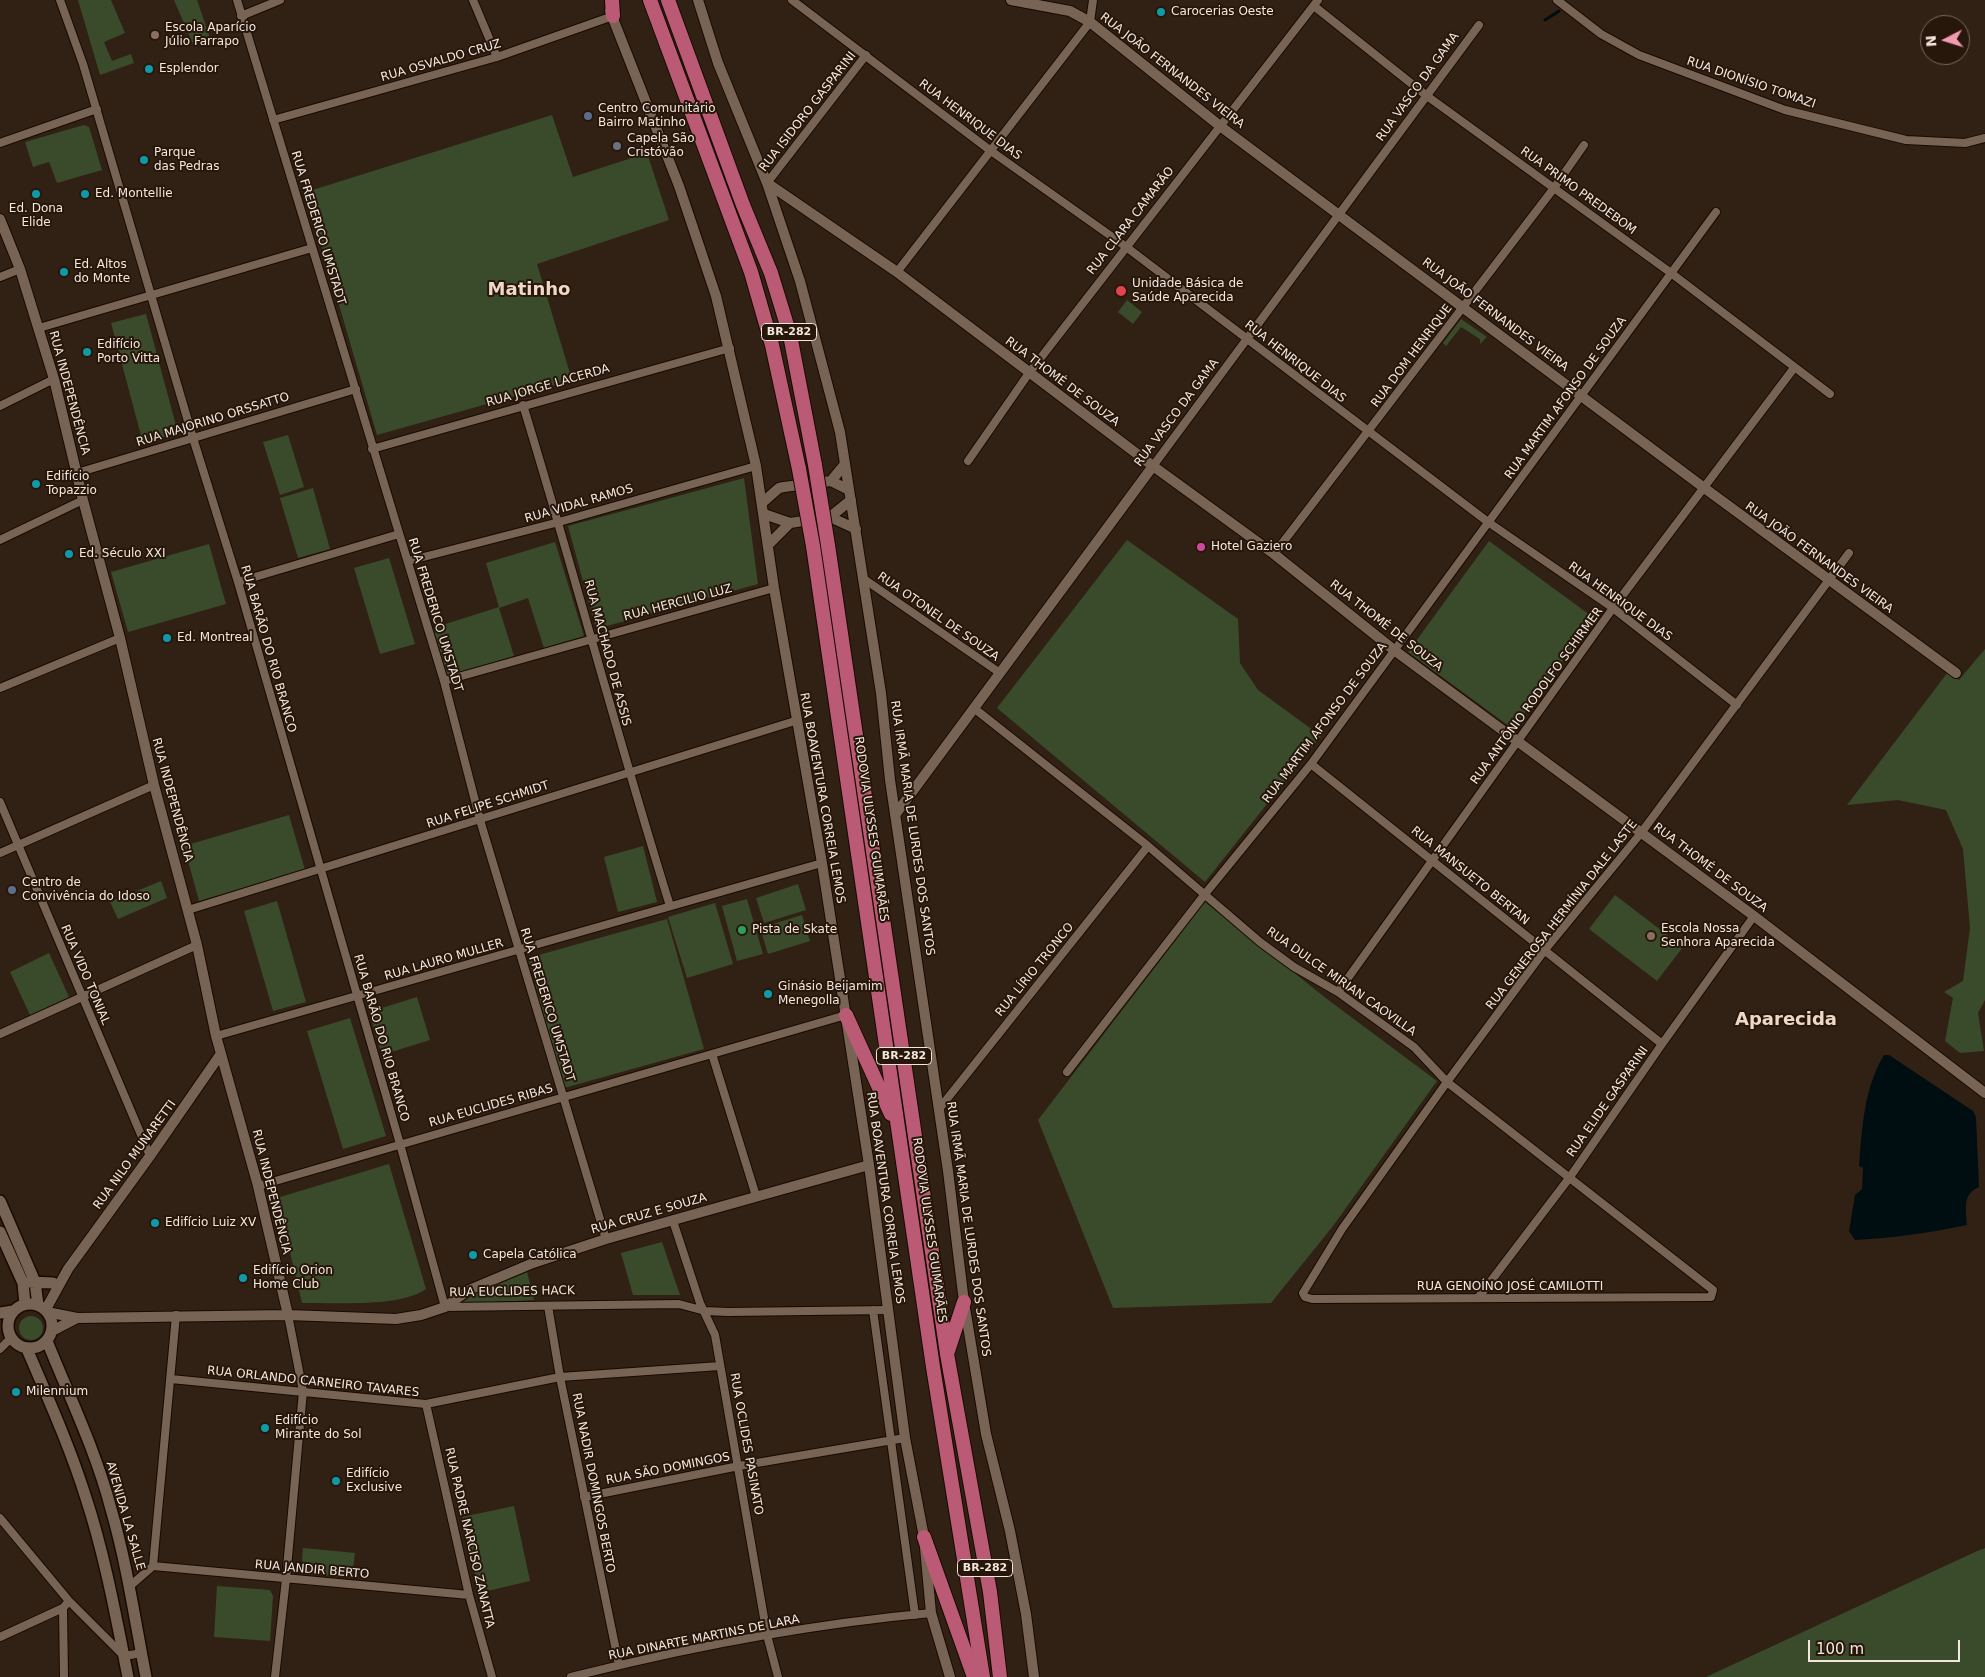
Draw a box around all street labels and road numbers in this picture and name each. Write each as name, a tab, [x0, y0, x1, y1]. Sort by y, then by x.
street label: RUA JOÃO FERNANDES VIEIRA	[1097, 10, 1247, 132]
street label: RUA VASCO DA GAMA	[1374, 30, 1462, 144]
street label: RUA OSVALDO CRUZ	[379, 37, 503, 85]
street label: RUA ISIDORO GASPARINI	[757, 49, 859, 175]
street label: RUA DIONÍSIO TOMAZI	[1685, 54, 1817, 112]
street label: RUA HENRIQUE DIAS	[916, 77, 1024, 163]
street label: RUA PRIMO PREDEBOM	[1517, 144, 1639, 238]
street label: RUA FREDERICO UMSTADT	[288, 149, 348, 307]
street label: RUA CLARA CAMARÃO	[1084, 164, 1178, 278]
street label: RUA JOÃO FERNANDES VIEIRA	[1419, 255, 1571, 375]
street label: RUA DOM HENRIQUE	[1369, 302, 1455, 410]
street label: RUA MARTIM AFONSO DE SOUZA	[1502, 314, 1630, 482]
street label: RUA HENRIQUE DIAS	[1241, 318, 1349, 406]
road number: BR-282	[762, 324, 816, 341]
street label: RUA INDEPENDÊNCIA	[45, 329, 93, 457]
street label: RUA THOMÉ DE SOUZA	[1002, 334, 1122, 430]
street label: RUA VASCO DA GAMA	[1132, 356, 1222, 470]
street label: RUA JORGE LACERDA	[485, 361, 611, 411]
street label: RUA MAJORINO ORSSATTO	[135, 390, 291, 450]
street label: RUA VIDAL RAMOS	[523, 482, 635, 526]
street label: RUA JOÃO FERNANDES VIEIRA	[1742, 499, 1896, 617]
street label: RUA FREDERICO UMSTADT	[405, 536, 465, 694]
street label: RUA HENRIQUE DIAS	[1565, 559, 1675, 645]
street label: RUA BARÃO DO RIO BRANCO	[237, 564, 299, 734]
street label: RUA OTONEL DE SOUZA	[874, 569, 1002, 665]
street label: RUA THOMÉ DE SOUZA	[1327, 577, 1445, 675]
street label: RUA MACHADO DE ASSIS	[581, 578, 633, 728]
street label: RUA HERCILIO LUZ	[622, 582, 734, 624]
street label: RUA ANTÔNIO RODOLFO SCHIRMER	[1468, 605, 1606, 787]
street label: RUA MARTIM AFONSO DE SOUZA	[1260, 640, 1390, 806]
street label: RUA BOAVENTURA CORREIA LEMOS	[796, 691, 848, 905]
street label: RUA IRMÃ MARIA DE LURDES DOS SANTOS	[887, 700, 937, 956]
street label: RODOVIA ULYSSES GUIMARÃES	[851, 735, 891, 923]
street label: RUA INDEPENDÊNCIA	[148, 736, 196, 864]
street label: RUA FELIPE SCHMIDT	[425, 778, 551, 832]
street label: RUA GENEROSA HERMÍNIA DALE LASTE	[1483, 817, 1641, 1013]
street label: RUA THOMÉ DE SOUZA	[1650, 820, 1770, 916]
street label: RUA MANSUETO BERTAN	[1408, 824, 1532, 928]
street label: RUA LÍRIO TRONCO	[993, 920, 1077, 1020]
street label: RUA VIDO TONIAL	[57, 923, 113, 1027]
street label: RUA DULCE MIRIAN CAOVILLA	[1263, 925, 1419, 1039]
street label: RUA FREDERICO UMSTADT	[517, 926, 577, 1084]
street label: RUA LAURO MULLER	[383, 936, 505, 984]
street label: RUA BARÃO DO RIO BRANCO	[350, 953, 412, 1123]
street label: RUA ELIDE GASPARINI	[1564, 1044, 1652, 1160]
road number: BR-282	[876, 1048, 932, 1064]
street label: RUA EUCLIDES RIBAS	[427, 1081, 555, 1131]
street label: RUA BOAVENTURA CORREIA LEMOS	[863, 1091, 907, 1305]
street label: RUA NILO MUNARETTI	[91, 1098, 179, 1212]
street label: RUA IRMÃ MARIA DE LURDES DOS SANTOS	[943, 1101, 993, 1357]
street label: RUA INDEPENDÊNCIA	[249, 1128, 293, 1256]
street label: RODOVIA ULYSSES GUIMARÃES	[909, 1136, 949, 1324]
street label: RUA CRUZ E SOUZA	[589, 1191, 709, 1237]
street label: RUA GENOÍNO JOSÉ CAMILOTTI	[1417, 1280, 1603, 1294]
street label: RUA EUCLIDES HACK	[449, 1284, 575, 1300]
street label: RUA ORLANDO CARNEIRO TAVARES	[206, 1364, 420, 1400]
street label: RUA OCLIDES PASINATO	[726, 1372, 766, 1516]
street label: RUA NADIR DOMINGOS BERTO	[568, 1392, 618, 1574]
street label: RUA PADRE NARCISO ZANATTA	[441, 1446, 497, 1630]
street label: RUA SÃO DOMINGOS	[605, 1450, 731, 1488]
street label: AVENIDA LA SALLE	[103, 1460, 147, 1572]
street label: RUA JANDIR BERTO	[254, 1558, 370, 1582]
road number: BR-282	[958, 1560, 1012, 1576]
street label: RUA DINARTE MARTINS DE LARA	[607, 1612, 801, 1664]

